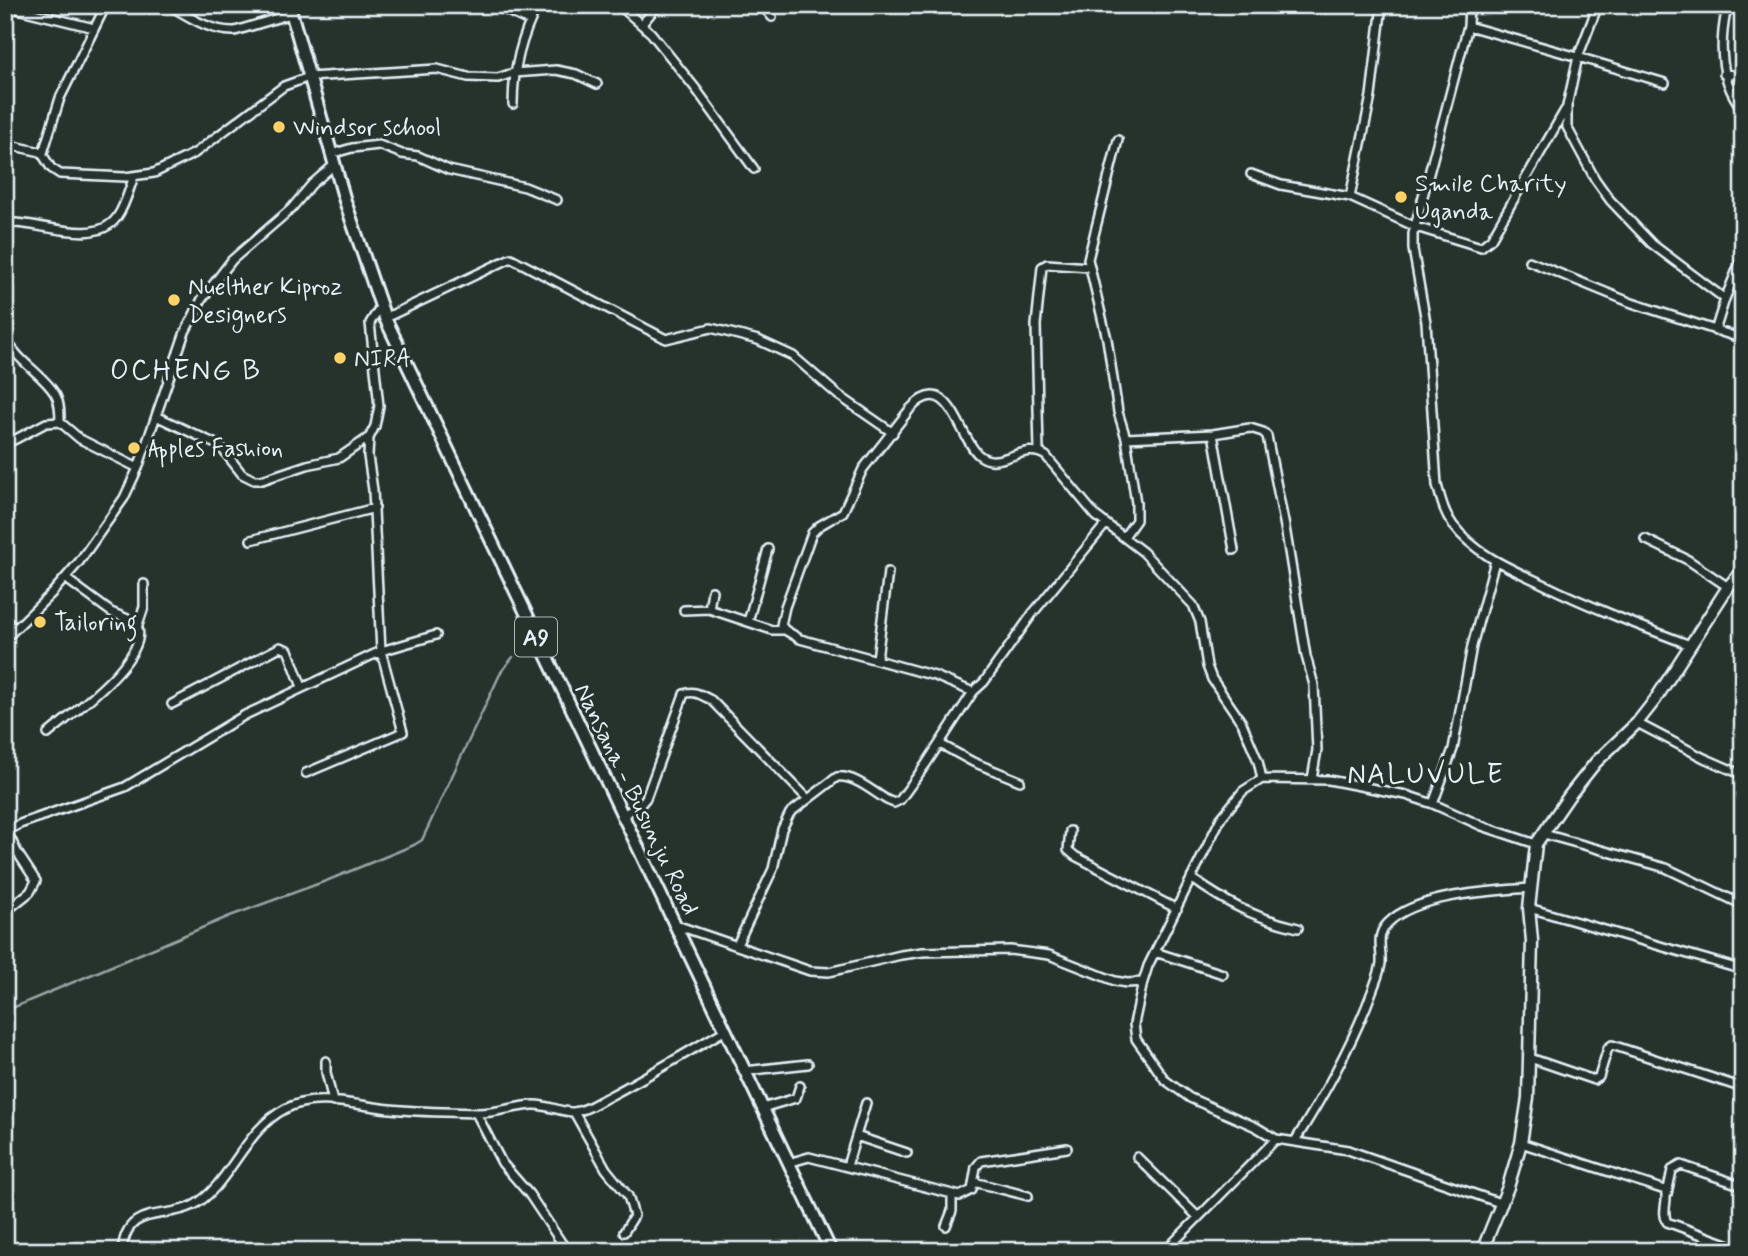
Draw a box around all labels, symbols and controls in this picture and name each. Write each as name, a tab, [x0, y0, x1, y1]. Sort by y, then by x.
place label: Windsor school	[293, 113, 441, 144]
marker: Windsor school	[271, 119, 287, 135]
place label: Smile Charity Uganda	[1415, 169, 1566, 228]
marker: Smile Charity Uganda	[1393, 189, 1409, 205]
place label: Nuelther Kiproz Designers	[188, 272, 343, 333]
marker: Nuelther Kiproz Designers	[166, 292, 182, 308]
place label: NIRA	[354, 344, 411, 375]
marker: NIRA	[332, 350, 348, 366]
district label: OCHENG B	[110, 353, 262, 390]
place label: Apples Fashion	[148, 434, 283, 468]
marker: Apples Fashion	[126, 440, 142, 456]
place label: Tailoring	[54, 608, 138, 642]
marker: Tailoring	[32, 614, 48, 630]
road number: A9	[515, 618, 557, 656]
street label: Nansana - Busunju Road	[566, 679, 705, 920]
district label: NALUVULE	[1347, 757, 1505, 794]

